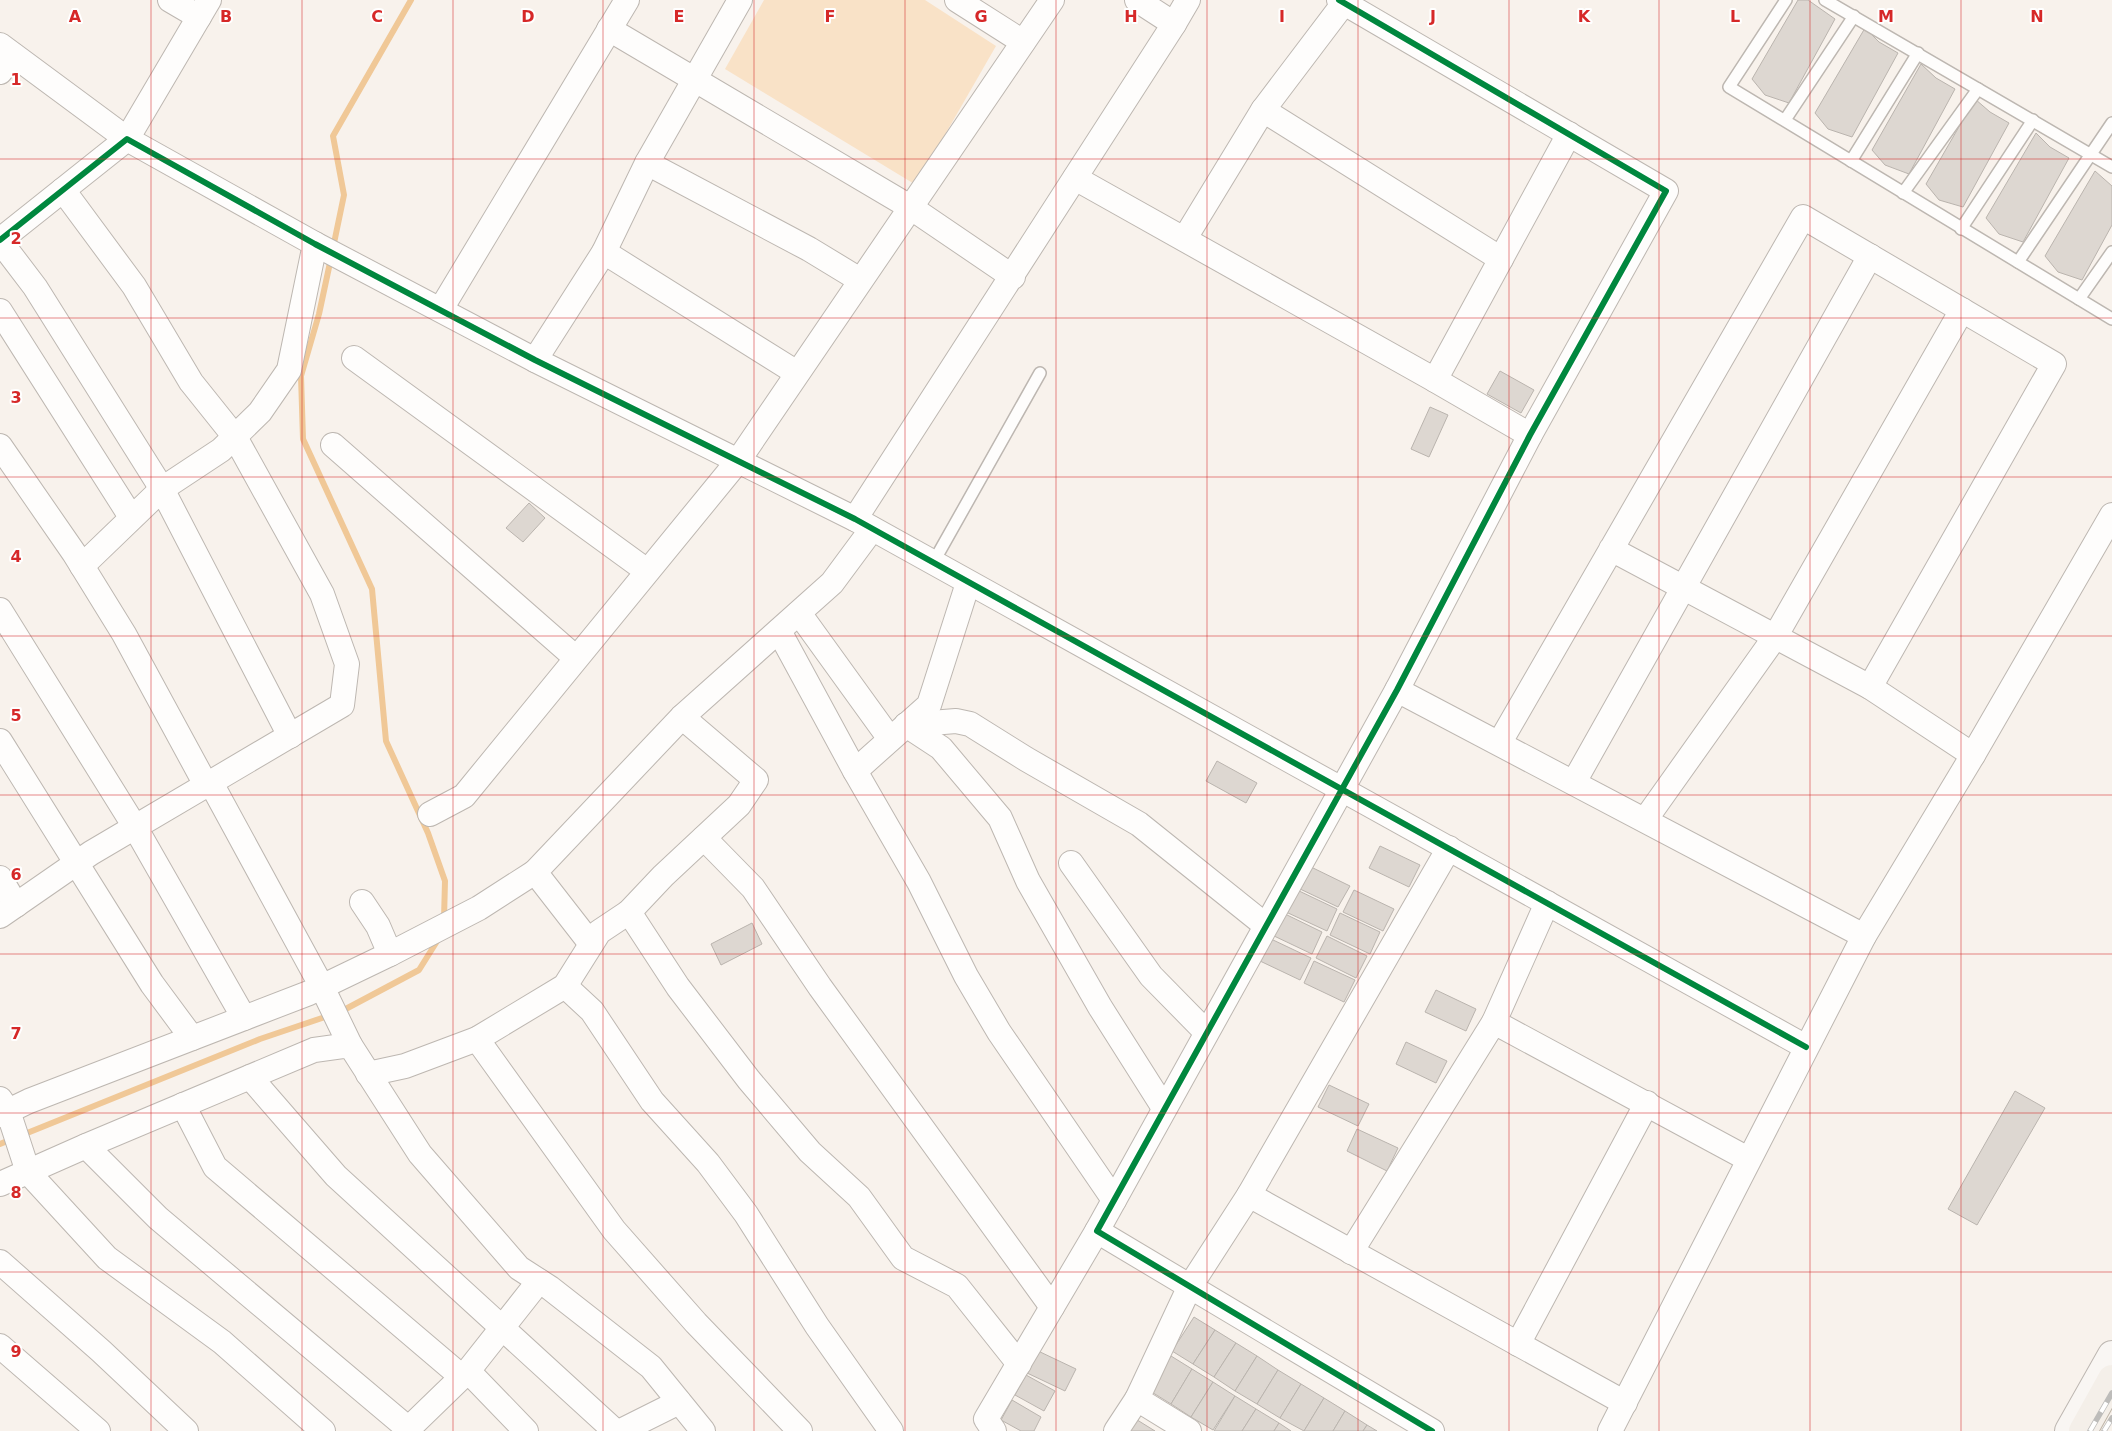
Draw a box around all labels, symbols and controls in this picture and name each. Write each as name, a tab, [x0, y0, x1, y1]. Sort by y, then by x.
text: A	[69, 7, 82, 26]
text: B	[220, 7, 232, 26]
text: C	[371, 7, 383, 26]
text: D	[521, 7, 535, 26]
text: E	[674, 7, 684, 26]
text: F	[825, 7, 835, 26]
text: G	[974, 7, 988, 26]
text: H	[1124, 7, 1138, 26]
text: I	[1279, 7, 1285, 26]
text: J	[1429, 7, 1436, 26]
text: K	[1578, 7, 1591, 26]
text: L	[1730, 7, 1740, 26]
text: M	[1878, 7, 1894, 26]
text: N	[2030, 7, 2044, 26]
text: 1	[10, 70, 22, 89]
text: 2	[10, 229, 22, 248]
text: 3	[10, 388, 22, 407]
text: 4	[10, 547, 22, 566]
text: 5	[10, 706, 22, 725]
text: 6	[10, 865, 22, 884]
text: 7	[10, 1024, 22, 1043]
text: 8	[10, 1183, 22, 1202]
text: 9	[10, 1342, 22, 1361]

